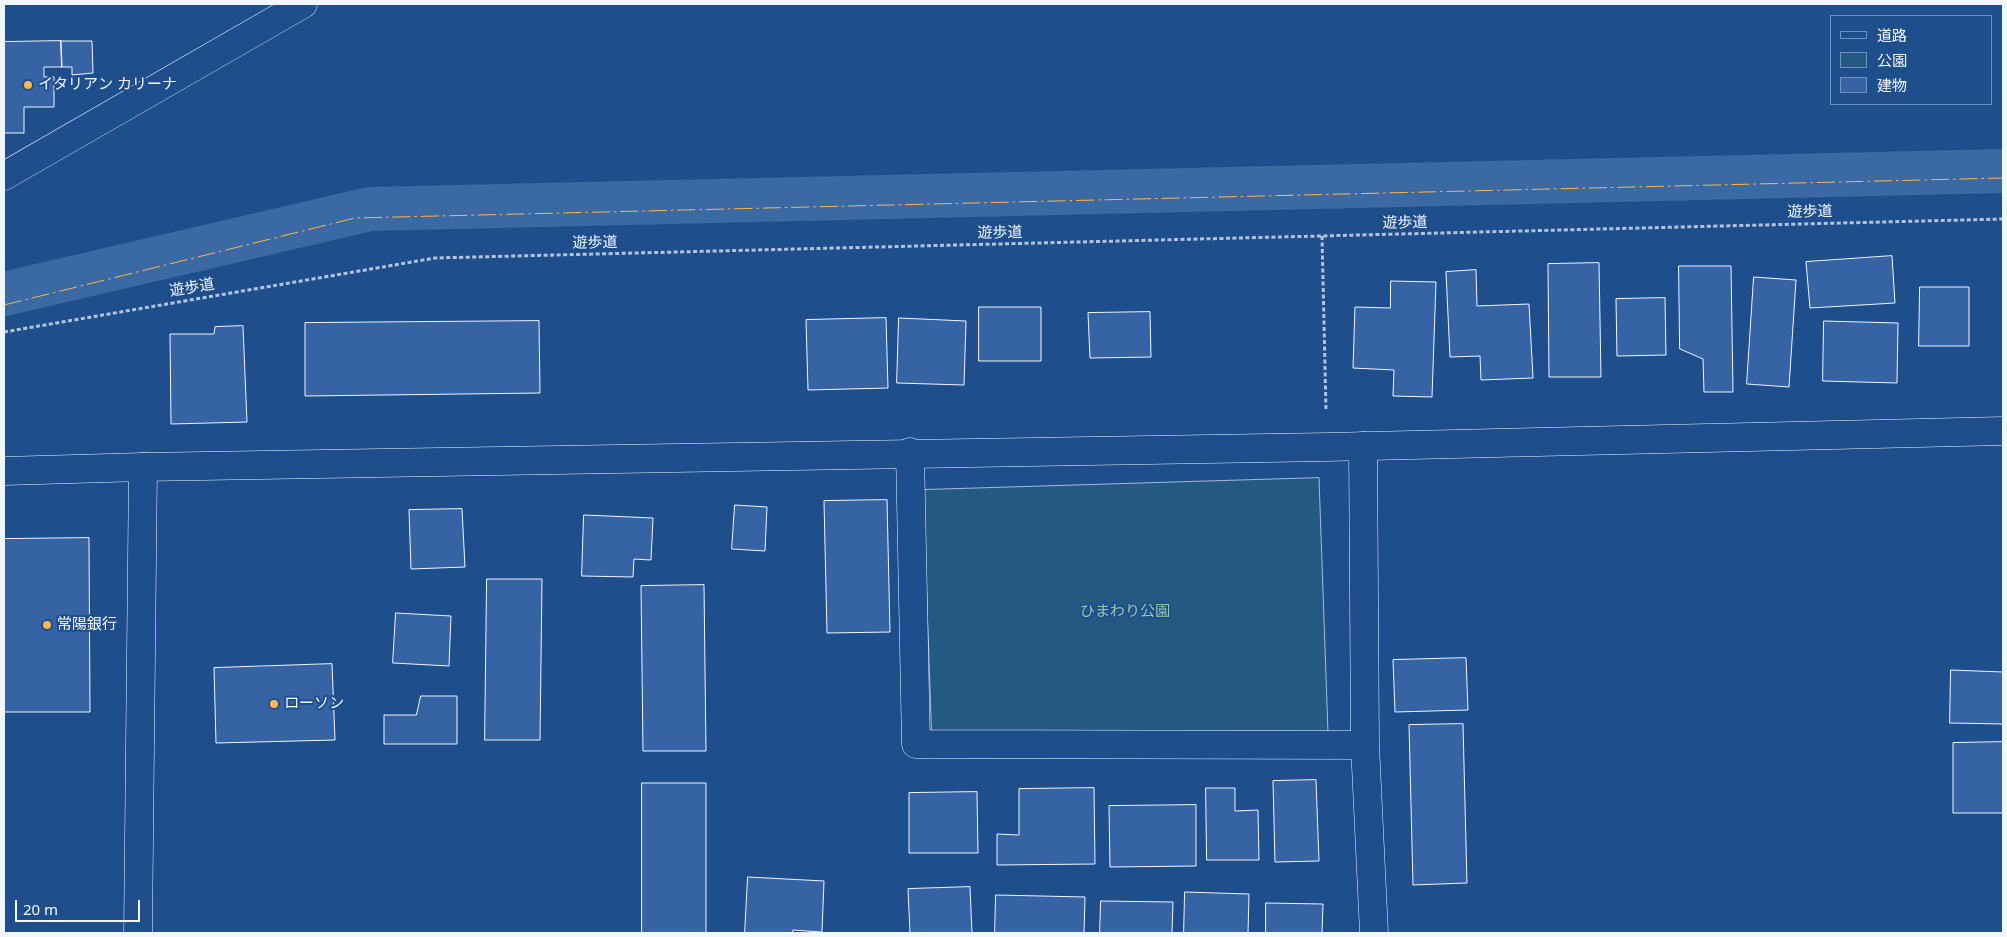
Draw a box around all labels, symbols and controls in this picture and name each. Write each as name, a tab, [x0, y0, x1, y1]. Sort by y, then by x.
legend	[1830, 15, 1992, 105]
text: 道路	[1877, 25, 1907, 45]
text: 公園	[1877, 50, 1907, 70]
text: 建物	[1877, 75, 1907, 95]
place label: イタリアン カリーナ	[38, 76, 177, 94]
marker: イタリアン カリーナ	[22, 79, 34, 91]
street label: 遊歩道	[1787, 203, 1833, 221]
street label: 遊歩道	[1382, 214, 1428, 232]
street label: 遊歩道	[977, 224, 1023, 242]
street label: 遊歩道	[572, 234, 618, 252]
street label: 遊歩道	[168, 275, 216, 301]
park label: ひまわり公園	[1080, 603, 1170, 621]
place label: 常陽銀行	[57, 616, 117, 634]
marker: 常陽銀行	[41, 619, 53, 631]
place label: ローソン	[284, 695, 344, 713]
marker: ローソン	[268, 698, 280, 710]
scale bar	[18, 890, 142, 922]
text: 20 m	[23, 899, 58, 919]

